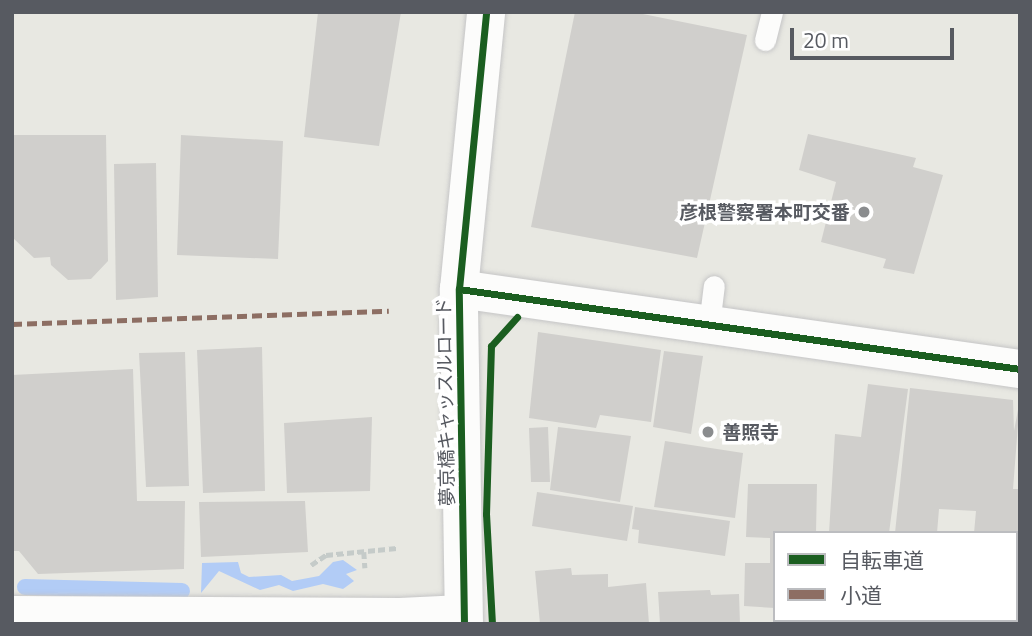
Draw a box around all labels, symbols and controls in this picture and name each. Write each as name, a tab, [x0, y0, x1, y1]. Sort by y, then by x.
scale bar	[794, 14, 958, 58]
text: 20 m	[803, 24, 849, 56]
place label: 彦根警察署本町交番	[679, 201, 850, 223]
marker: 彦根警察署本町交番	[856, 204, 872, 220]
street label: 夢京橋キャッスルロード	[432, 297, 458, 507]
place label: 善照寺	[722, 421, 779, 443]
marker: 善照寺	[700, 424, 716, 440]
legend	[773, 531, 1018, 622]
text: 自転車道	[840, 544, 924, 576]
text: 小道	[840, 579, 882, 611]

